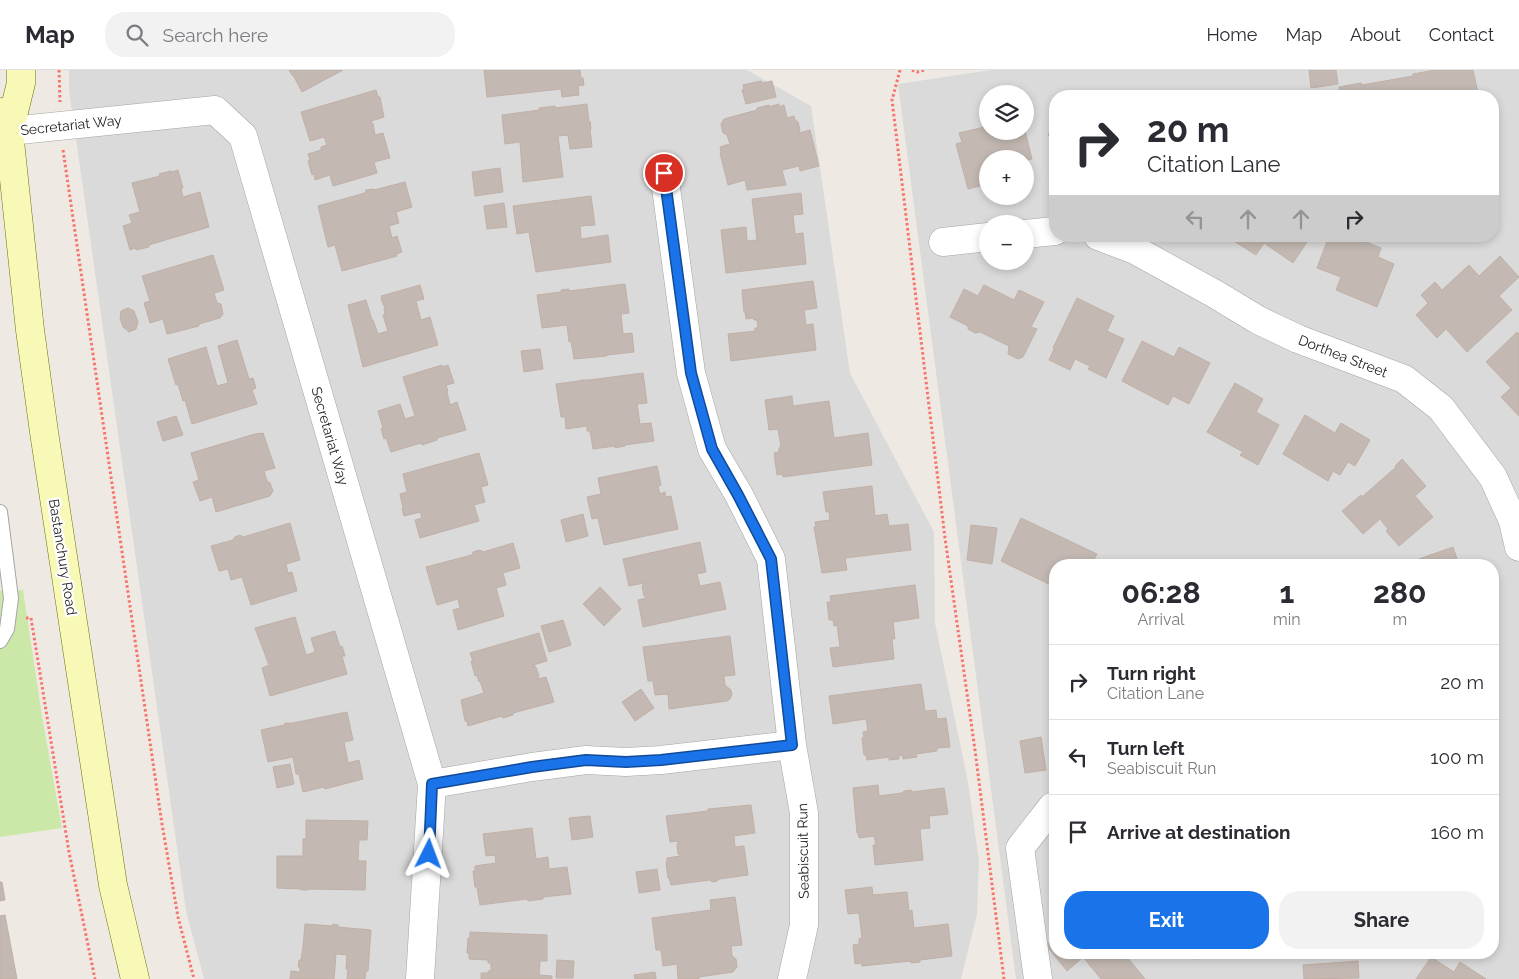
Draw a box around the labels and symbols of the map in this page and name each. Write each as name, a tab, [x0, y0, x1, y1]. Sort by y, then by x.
street label: Secretariat Way	[20, 112, 123, 138]
pin	[643, 152, 685, 194]
street label: Dorthea Street	[1296, 332, 1390, 380]
street label: Secretariat Way	[308, 385, 352, 488]
street label: Bastanchury Road	[46, 498, 80, 616]
street label: Seabiscuit Run	[794, 803, 812, 899]
position arrow	[402, 827, 454, 879]

